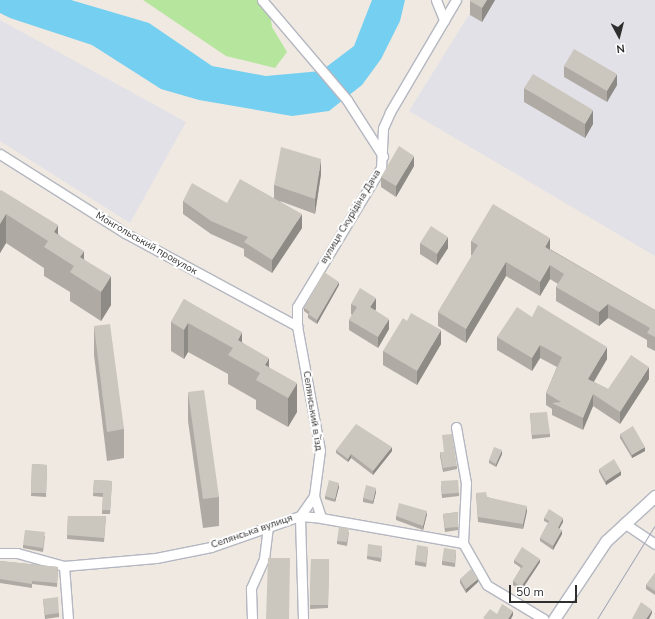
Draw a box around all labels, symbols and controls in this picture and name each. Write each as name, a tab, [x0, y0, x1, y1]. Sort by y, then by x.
north arrow	[599, 16, 639, 56]
text: N	[616, 40, 626, 56]
street label: вулиця Скурідіна Дача	[318, 168, 384, 266]
street label: Монгольський провулок	[93, 210, 199, 278]
street label: Селянський вʼїзд	[300, 370, 324, 452]
street label: Селянська вулиця	[210, 512, 294, 552]
scale bar	[511, 577, 579, 603]
text: 50 m	[516, 584, 544, 600]

